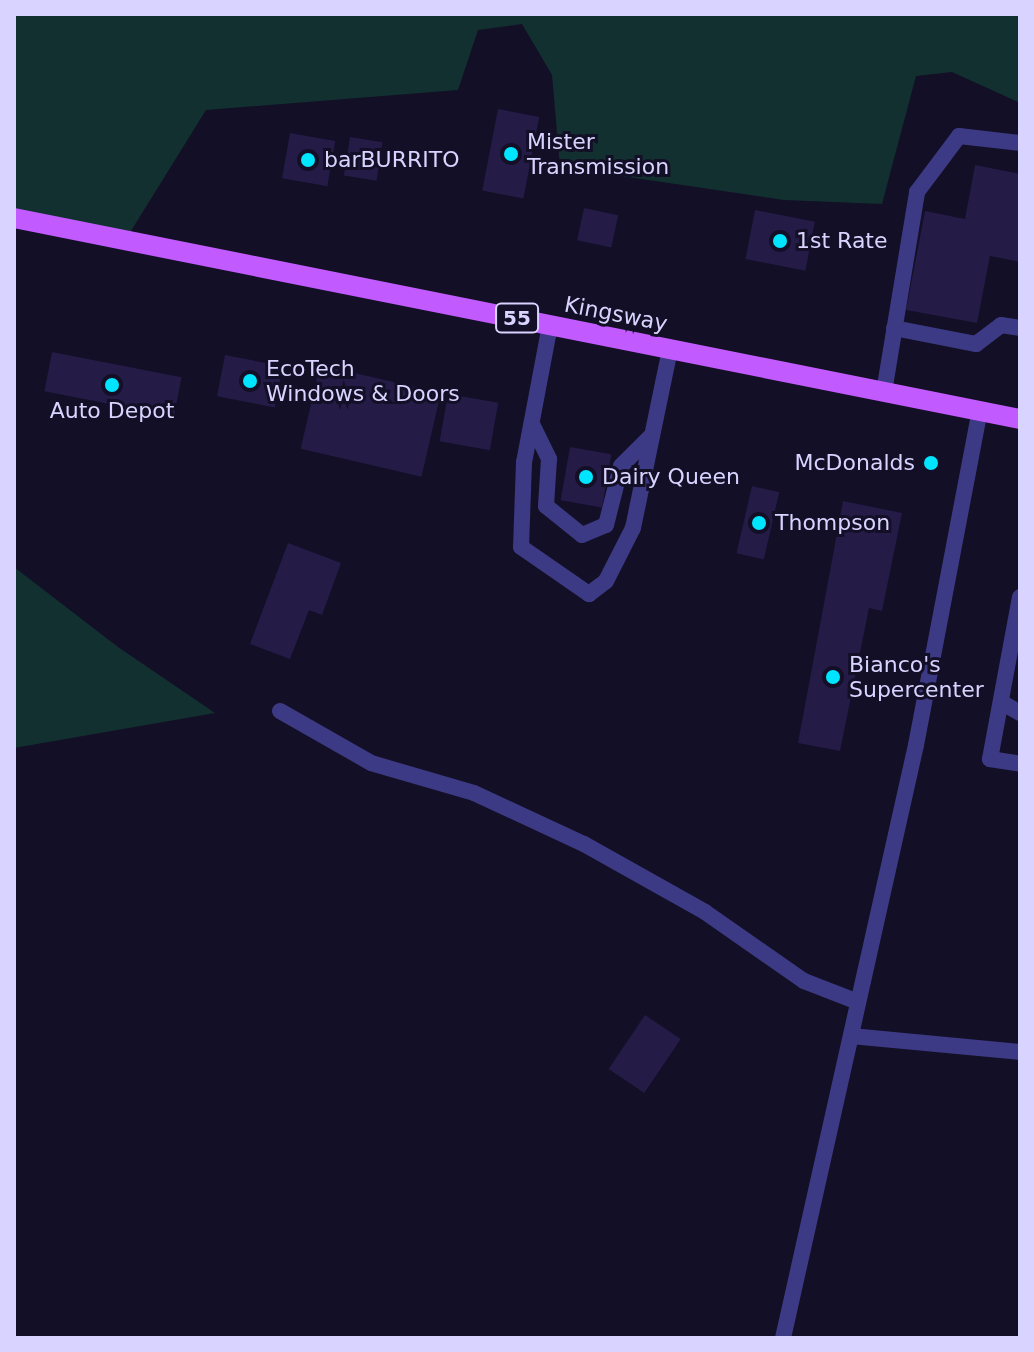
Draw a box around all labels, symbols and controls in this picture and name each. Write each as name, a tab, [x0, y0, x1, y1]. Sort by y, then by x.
place label: Mister Transmission	[527, 128, 669, 180]
marker: Mister Transmission	[502, 145, 520, 163]
place label: barBURRITO	[324, 147, 460, 173]
marker: barBURRITO	[299, 151, 317, 169]
place label: 1st Rate	[796, 228, 888, 254]
marker: 1st Rate	[771, 232, 789, 250]
street label: Kingsway	[562, 291, 670, 337]
road number: 55	[495, 302, 539, 334]
place label: EcoTech Windows & Doors	[266, 355, 460, 406]
marker: EcoTech Windows & Doors	[241, 372, 259, 390]
marker: Auto Depot	[103, 376, 121, 394]
place label: Auto Depot	[50, 398, 174, 424]
place label: McDonalds	[795, 450, 915, 476]
marker: McDonalds	[922, 454, 940, 472]
place label: Dairy Queen	[602, 464, 740, 490]
marker: Dairy Queen	[577, 468, 595, 486]
place label: Thompson	[775, 510, 890, 536]
marker: Thompson	[750, 514, 768, 532]
place label: Bianco's Supercenter	[849, 651, 984, 702]
marker: Bianco's Supercenter	[824, 668, 842, 686]

